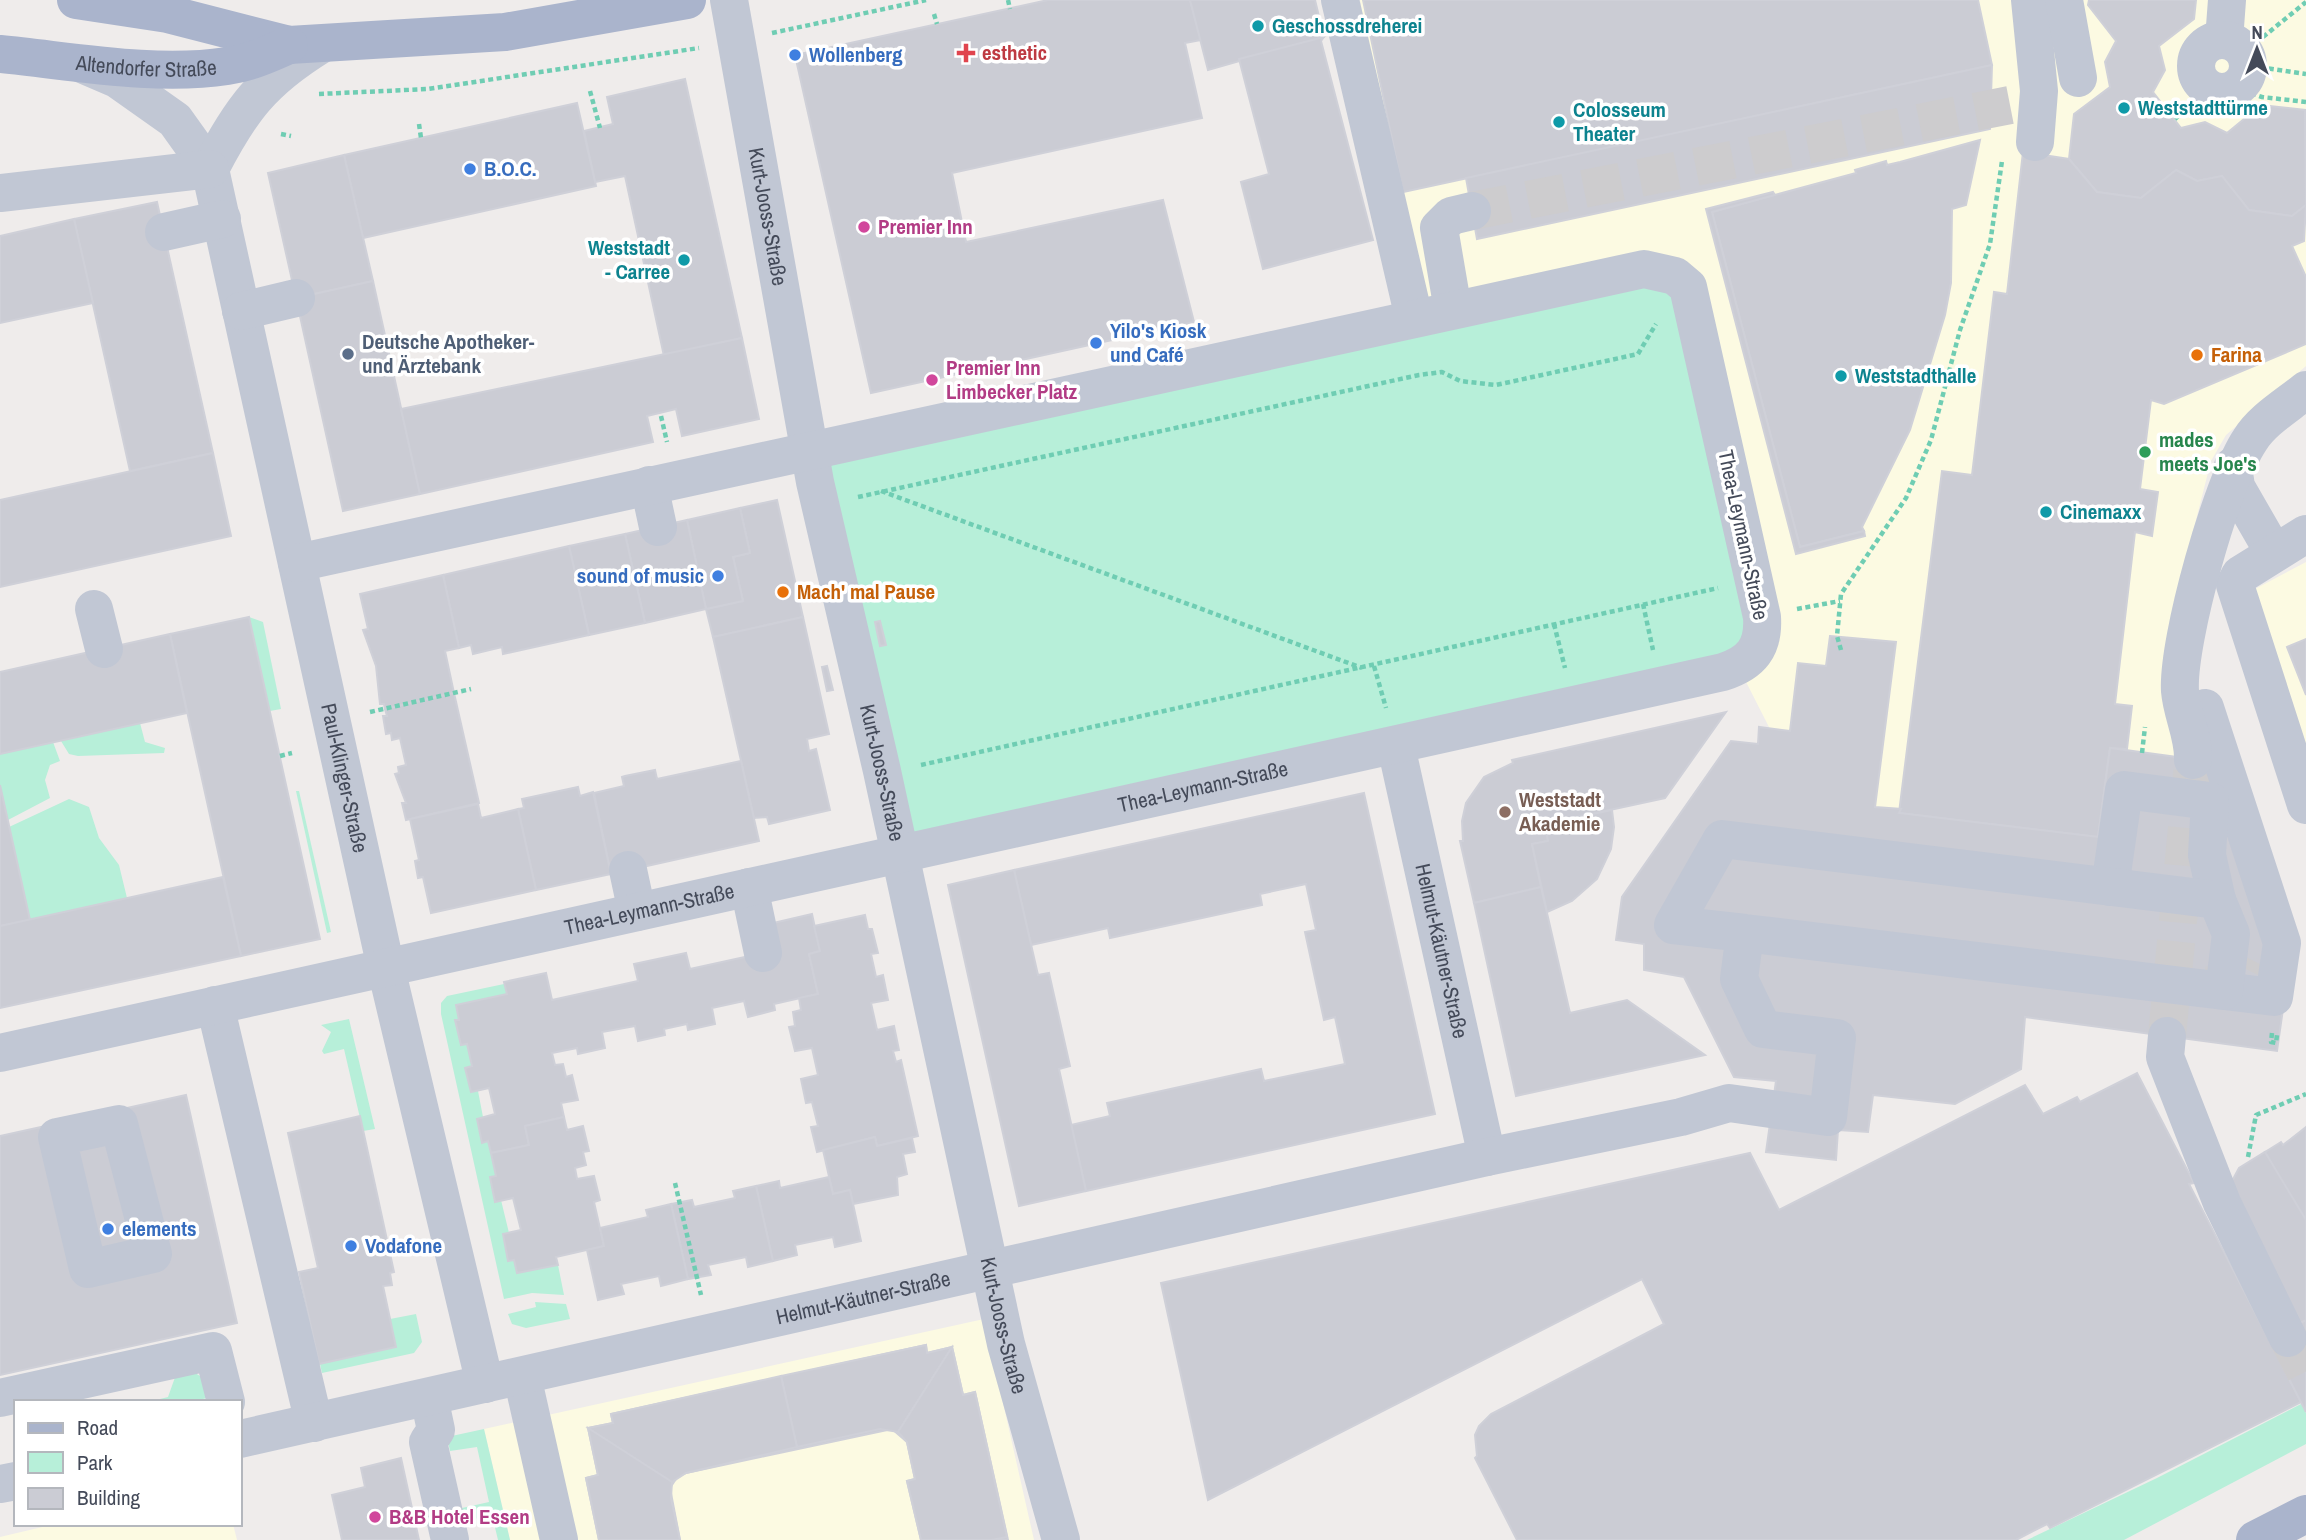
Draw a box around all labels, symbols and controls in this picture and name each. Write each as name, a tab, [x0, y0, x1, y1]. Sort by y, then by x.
place label: Geschossdreherei	[1272, 11, 1422, 40]
north arrow	[2222, 14, 2292, 84]
marker: Geschossdreherei	[1250, 18, 1266, 34]
text: N	[2251, 19, 2263, 45]
place label: esthetic	[982, 38, 1047, 67]
place label: Wollenberg	[809, 40, 903, 69]
marker: esthetic	[956, 43, 976, 63]
marker: Wollenberg	[787, 47, 803, 63]
street label: Altendorfer Straße	[73, 48, 218, 84]
place label: Weststadttürme	[2138, 93, 2268, 122]
place label: Colosseum Theater	[1573, 95, 1666, 148]
marker: Weststadttürme	[2116, 100, 2132, 116]
marker: Colosseum Theater	[1551, 114, 1567, 130]
street label: Kurt-Jooss-Straße	[742, 145, 795, 288]
place label: B.O.C.	[484, 154, 537, 183]
marker: B.O.C.	[462, 161, 478, 177]
place label: Premier Inn	[878, 212, 973, 241]
marker: Premier Inn	[856, 219, 872, 235]
place label: Weststadt - Carree	[588, 233, 670, 286]
marker: Weststadt - Carree	[676, 252, 692, 268]
place label: Yilo's Kiosk und Café	[1110, 316, 1207, 369]
place label: Deutsche Apotheker- und Ärztebank	[362, 327, 535, 380]
marker: Yilo's Kiosk und Café	[1088, 335, 1104, 351]
place label: Farina	[2211, 340, 2262, 369]
marker: Deutsche Apotheker- und Ärztebank	[340, 346, 356, 362]
marker: Farina	[2189, 347, 2205, 363]
place label: Premier Inn Limbecker Platz	[946, 353, 1078, 406]
place label: Weststadthalle	[1855, 361, 1976, 390]
marker: Weststadthalle	[1833, 368, 1849, 384]
marker: Premier Inn Limbecker Platz	[924, 372, 940, 388]
place label: mades meets Joe's	[2159, 425, 2257, 478]
marker: mades meets Joe's	[2137, 444, 2153, 460]
street label: Thea-Leymann-Straße	[1711, 447, 1776, 623]
place label: Cinemaxx	[2060, 497, 2142, 526]
marker: Cinemaxx	[2038, 504, 2054, 520]
place label: sound of music	[577, 561, 704, 590]
marker: sound of music	[710, 568, 726, 584]
place label: Mach' mal Pause	[797, 577, 935, 606]
marker: Mach' mal Pause	[775, 584, 791, 600]
street label: Paul-Klinger-Straße	[314, 700, 375, 855]
street label: Kurt-Jooss-Straße	[853, 701, 912, 844]
street label: Thea-Leymann-Straße	[1115, 754, 1291, 819]
place label: Weststadt Akademie	[1519, 785, 1601, 838]
marker: Weststadt Akademie	[1497, 804, 1513, 820]
street label: Helmut-Käutner-Straße	[1408, 861, 1475, 1041]
street label: Thea-Leymann-Straße	[561, 876, 737, 942]
place label: elements	[122, 1214, 197, 1243]
marker: elements	[100, 1221, 116, 1237]
place label: Vodafone	[365, 1231, 442, 1260]
marker: Vodafone	[343, 1238, 359, 1254]
street label: Kurt-Jooss-Straße	[974, 1254, 1034, 1397]
street label: Helmut-Käutner-Straße	[773, 1264, 953, 1331]
legend	[14, 1400, 242, 1526]
text: Road	[77, 1413, 118, 1442]
text: Park	[77, 1448, 113, 1477]
text: Building	[77, 1483, 141, 1512]
place label: B&B Hotel Essen	[389, 1502, 530, 1531]
marker: B&B Hotel Essen	[367, 1509, 383, 1525]

